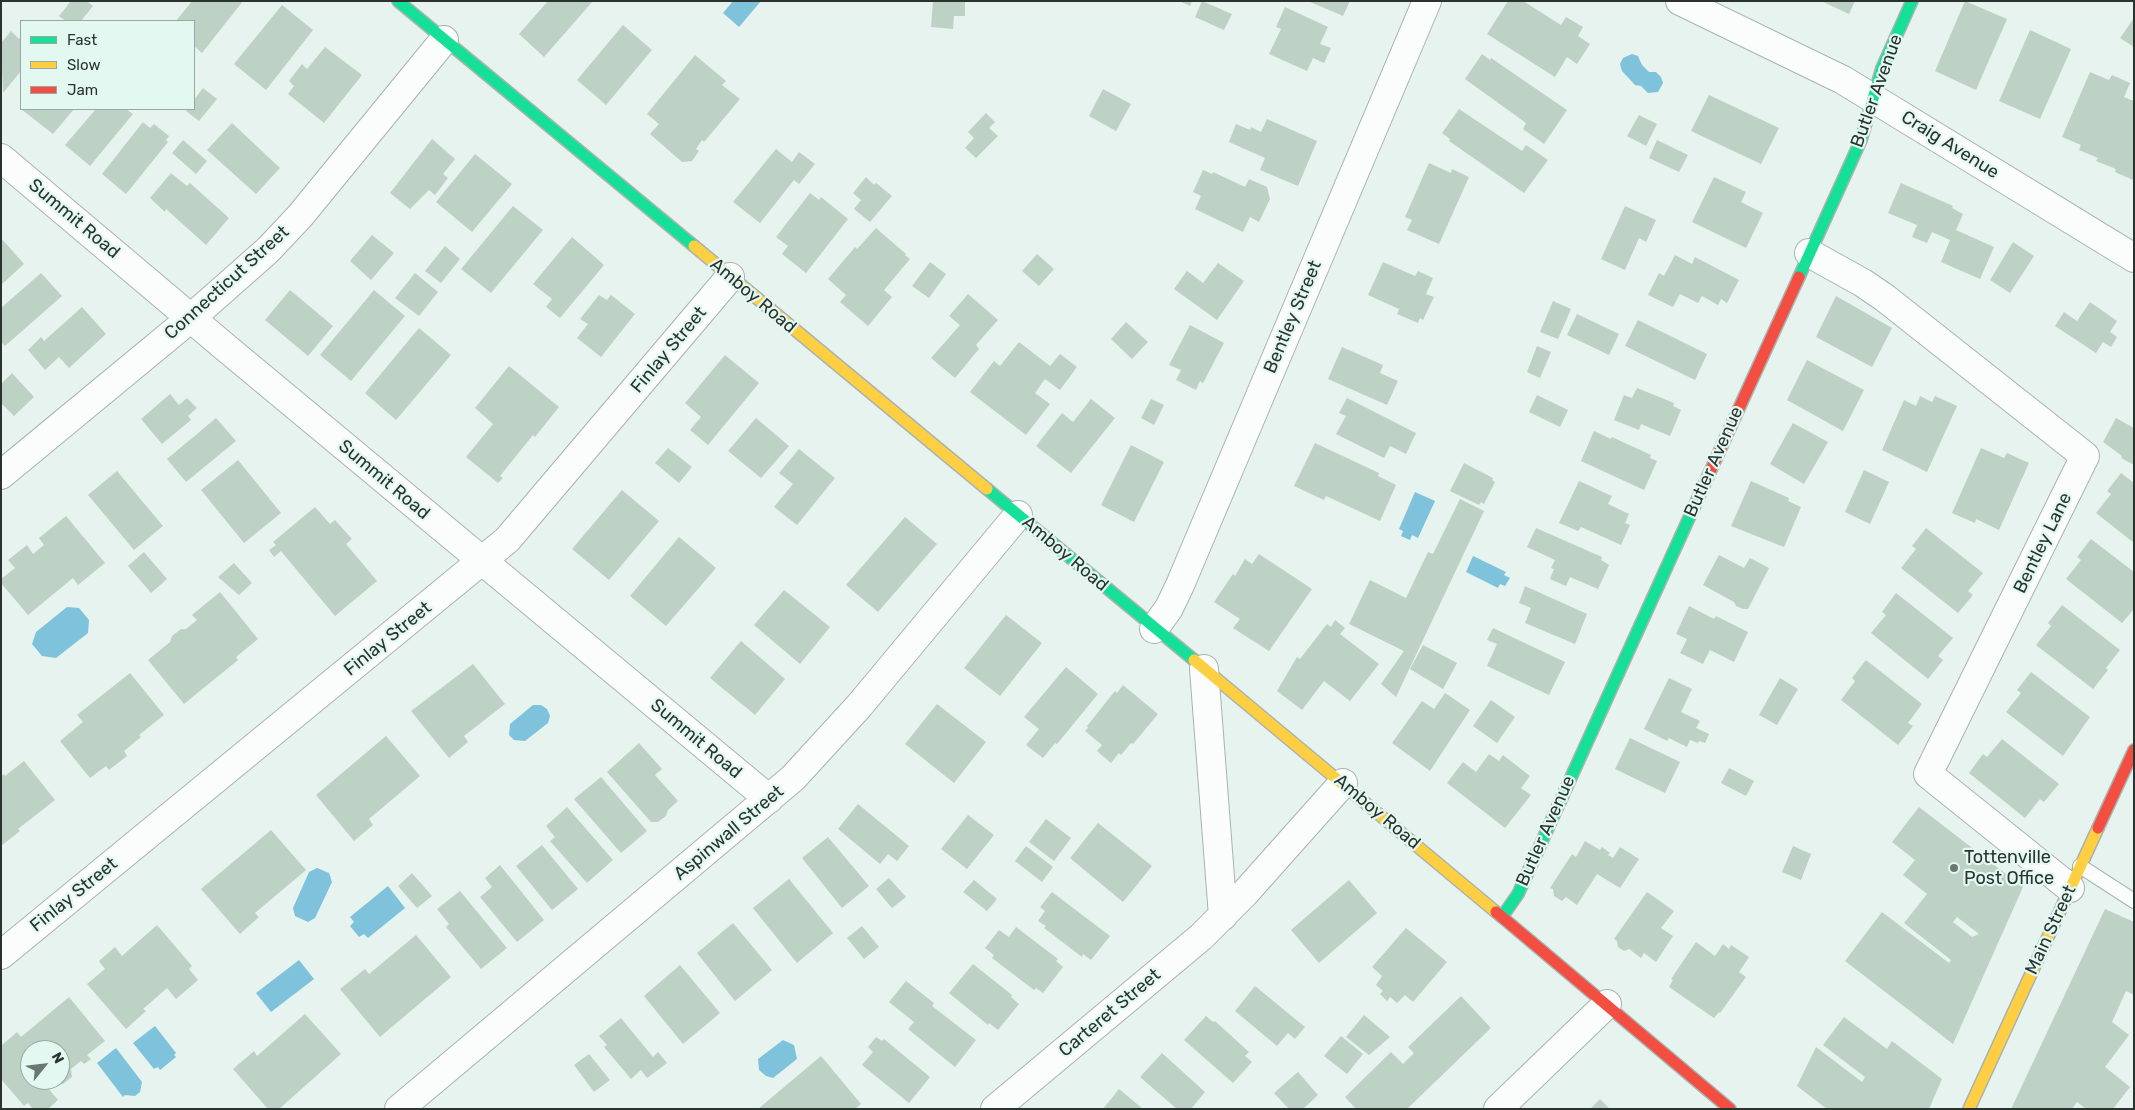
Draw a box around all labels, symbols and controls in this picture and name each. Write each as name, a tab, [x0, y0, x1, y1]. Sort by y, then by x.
legend	[20, 20, 195, 110]
text: Fast	[67, 31, 97, 49]
street label: Butler Avenue	[1847, 32, 1907, 150]
text: Slow	[67, 56, 100, 74]
text: Jam	[67, 81, 98, 99]
street label: Craig Avenue	[1897, 106, 2003, 184]
street label: Summit Road	[24, 175, 124, 263]
street label: Connecticut Street	[160, 222, 294, 344]
street label: Amboy Road	[706, 254, 800, 338]
street label: Bentley Street	[1260, 257, 1326, 377]
street label: Finlay Street	[627, 302, 711, 398]
street label: Butler Avenue	[1680, 403, 1748, 521]
street label: Summit Road	[334, 436, 434, 524]
street label: Bentley Lane	[2009, 489, 2077, 597]
street label: Amboy Road	[1018, 512, 1112, 596]
street label: Finlay Street	[340, 597, 436, 681]
street label: Summit Road	[646, 695, 746, 783]
street label: Amboy Road	[1330, 770, 1424, 854]
street label: Butler Avenue	[1512, 772, 1580, 890]
street label: Aspinwall Street	[670, 781, 788, 885]
place label: Tottenville Post Office	[1964, 847, 2054, 890]
street label: Finlay Street	[26, 853, 122, 937]
marker: Tottenville Post Office	[1948, 862, 1960, 874]
street label: Main Street	[2021, 882, 2081, 978]
street label: Carteret Street	[1055, 964, 1165, 1062]
north arrow	[20, 1040, 70, 1090]
text: N	[48, 1049, 68, 1066]

